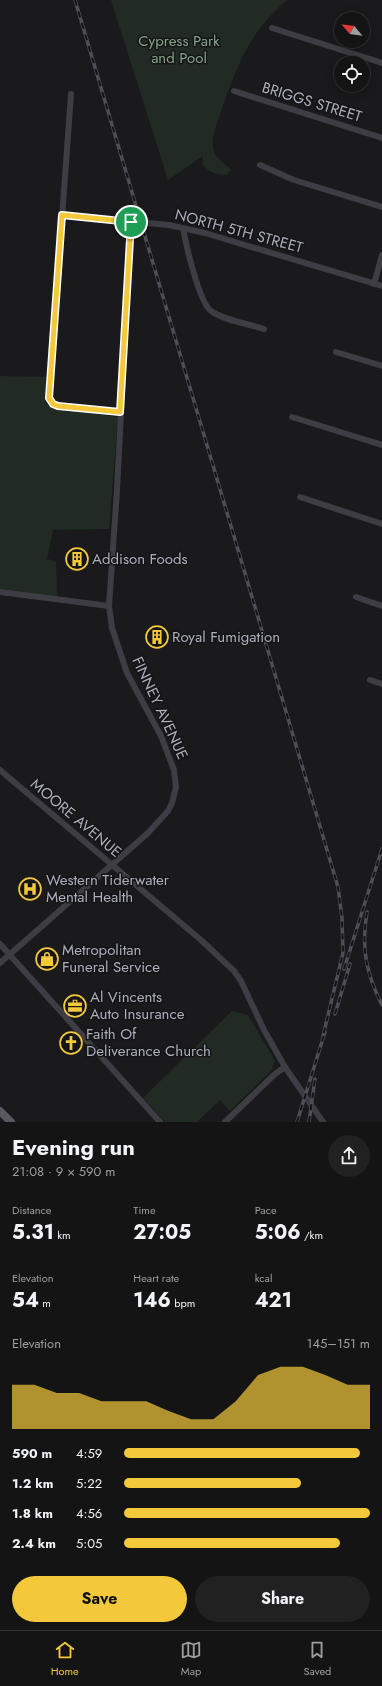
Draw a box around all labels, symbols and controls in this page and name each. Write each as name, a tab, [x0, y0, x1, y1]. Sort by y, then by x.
north arrow	[334, 12, 370, 48]
map controls	[334, 12, 370, 92]
park label: Cypress Park and Pool	[138, 30, 220, 69]
button: locate	[334, 56, 370, 92]
street label: BRIGGS STREET	[259, 76, 365, 128]
street label: NORTH 5TH STREET	[172, 203, 306, 259]
pin	[114, 205, 148, 239]
icon: arrive	[120, 211, 142, 233]
building icon: Addison Foods	[64, 546, 90, 572]
place label: Addison Foods	[92, 548, 188, 570]
building icon: Royal Fumigation	[144, 624, 170, 650]
place label: Royal Fumigation	[172, 626, 280, 648]
street label: FINNEY AVENUE	[126, 653, 194, 763]
street label: MOORE AVENUE	[26, 773, 126, 863]
place label: Western Tiderwater Mental Health	[46, 869, 170, 908]
hospital icon: Western Tiderwater Mental Health	[17, 876, 43, 902]
place label: Metropolitan Funeral Service	[62, 939, 160, 978]
shop icon: Metropolitan Funeral Service	[34, 946, 60, 972]
place label: Al Vincents Auto Insurance	[90, 986, 185, 1025]
office icon: Al Vincents Auto Insurance	[62, 993, 88, 1019]
place label: Faith Of Deliverance Church	[86, 1023, 211, 1062]
church icon: Faith Of Deliverance Church	[58, 1030, 84, 1056]
text: Evening run	[12, 1131, 135, 1163]
button: share	[328, 1135, 370, 1177]
text: 21:08 · 9 × 590 m	[12, 1162, 115, 1181]
text: Distance	[12, 1202, 51, 1218]
text: Time	[133, 1202, 156, 1218]
text: Pace	[255, 1202, 277, 1218]
text: 5.31	[12, 1218, 54, 1247]
text: 27:05	[133, 1218, 191, 1247]
text: 5:06	[255, 1218, 301, 1247]
text: km	[54, 1227, 71, 1243]
text: /km	[301, 1227, 323, 1243]
text: Elevation	[12, 1270, 54, 1286]
text: Heart rate	[133, 1270, 179, 1286]
text: kcal	[255, 1270, 272, 1286]
text: 54	[12, 1286, 39, 1315]
text: 146	[133, 1286, 171, 1315]
text: 421	[255, 1286, 292, 1315]
text: m	[39, 1295, 51, 1311]
text: bpm	[171, 1295, 195, 1311]
text: Elevation	[12, 1334, 61, 1353]
text: 145–151 m	[307, 1334, 370, 1353]
text: 590 m	[12, 1444, 52, 1463]
text: 4:59	[76, 1444, 102, 1463]
text: 1.2 km	[12, 1474, 53, 1493]
text: 5:22	[76, 1474, 102, 1493]
text: 1.8 km	[12, 1504, 53, 1523]
text: 4:56	[76, 1504, 102, 1523]
text: 2.4 km	[12, 1534, 56, 1553]
text: 5:05	[76, 1534, 102, 1553]
button: Save	[12, 1576, 187, 1622]
button: Share	[195, 1576, 370, 1622]
tab: Home	[51, 1639, 79, 1679]
tab: Map	[180, 1639, 202, 1679]
tab: Saved	[303, 1639, 331, 1679]

